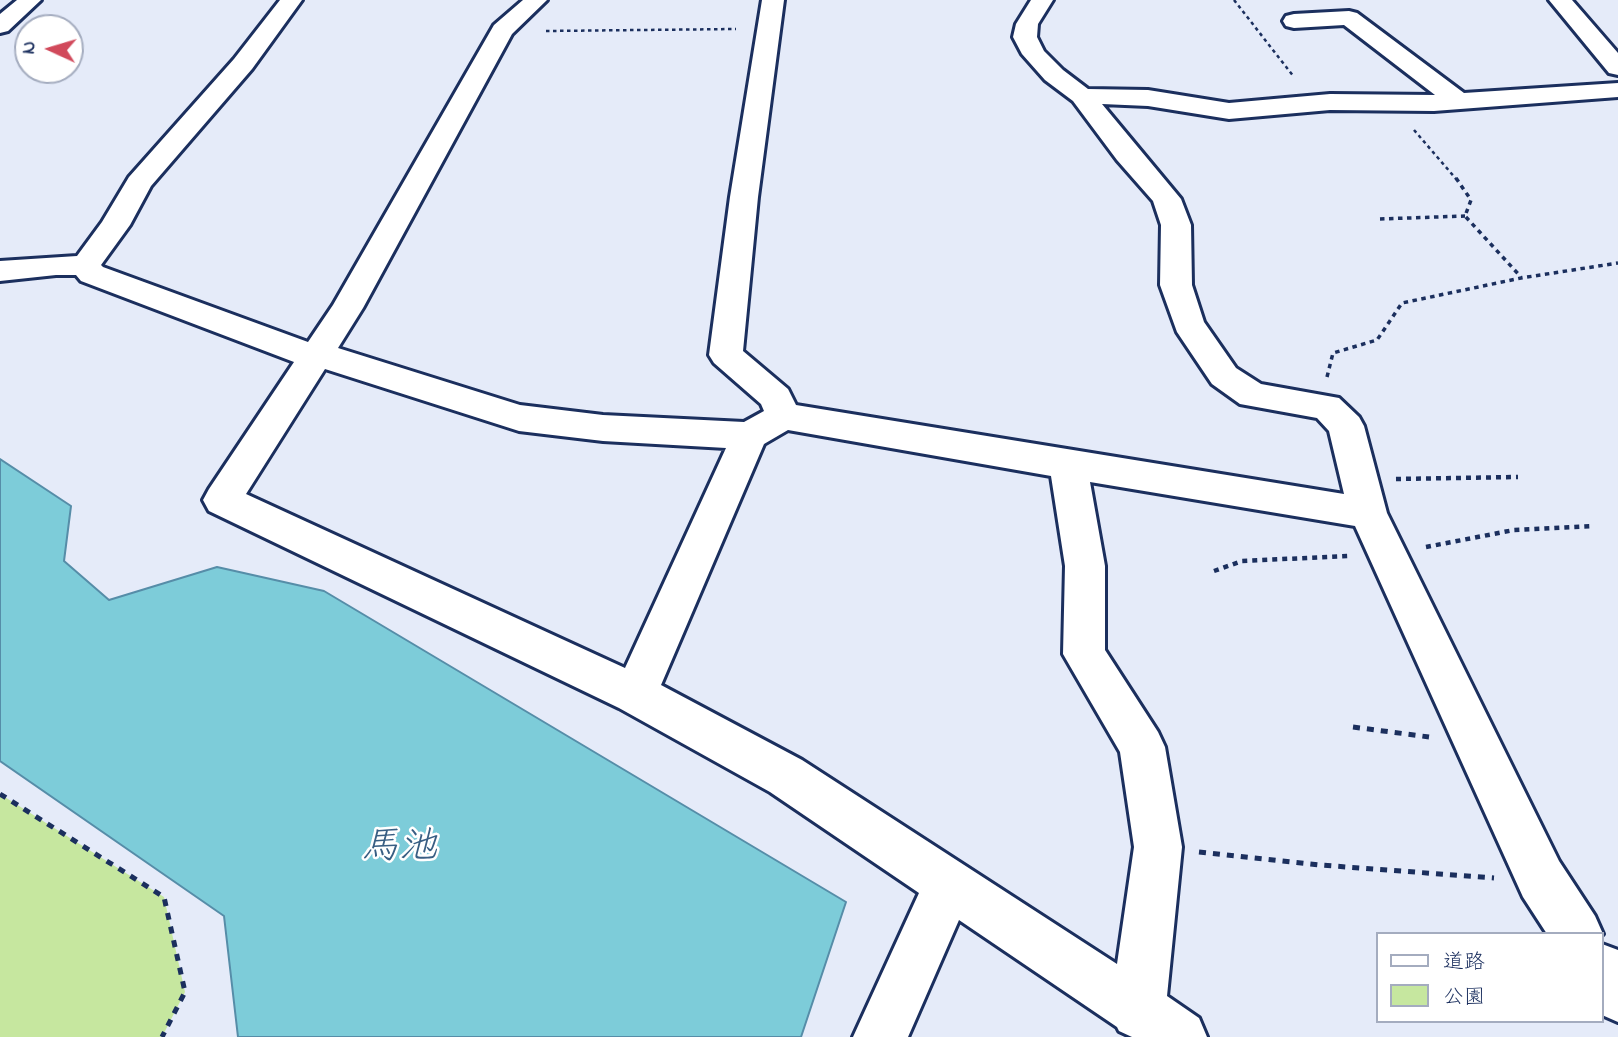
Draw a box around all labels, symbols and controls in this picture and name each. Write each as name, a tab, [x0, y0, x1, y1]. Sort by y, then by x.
north arrow	[14, 14, 84, 84]
text: N	[16, 40, 43, 55]
water label: 馬池	[361, 828, 437, 874]
legend	[1376, 932, 1604, 1023]
text: 道路	[1443, 948, 1485, 978]
text: 公園	[1443, 983, 1485, 1013]

